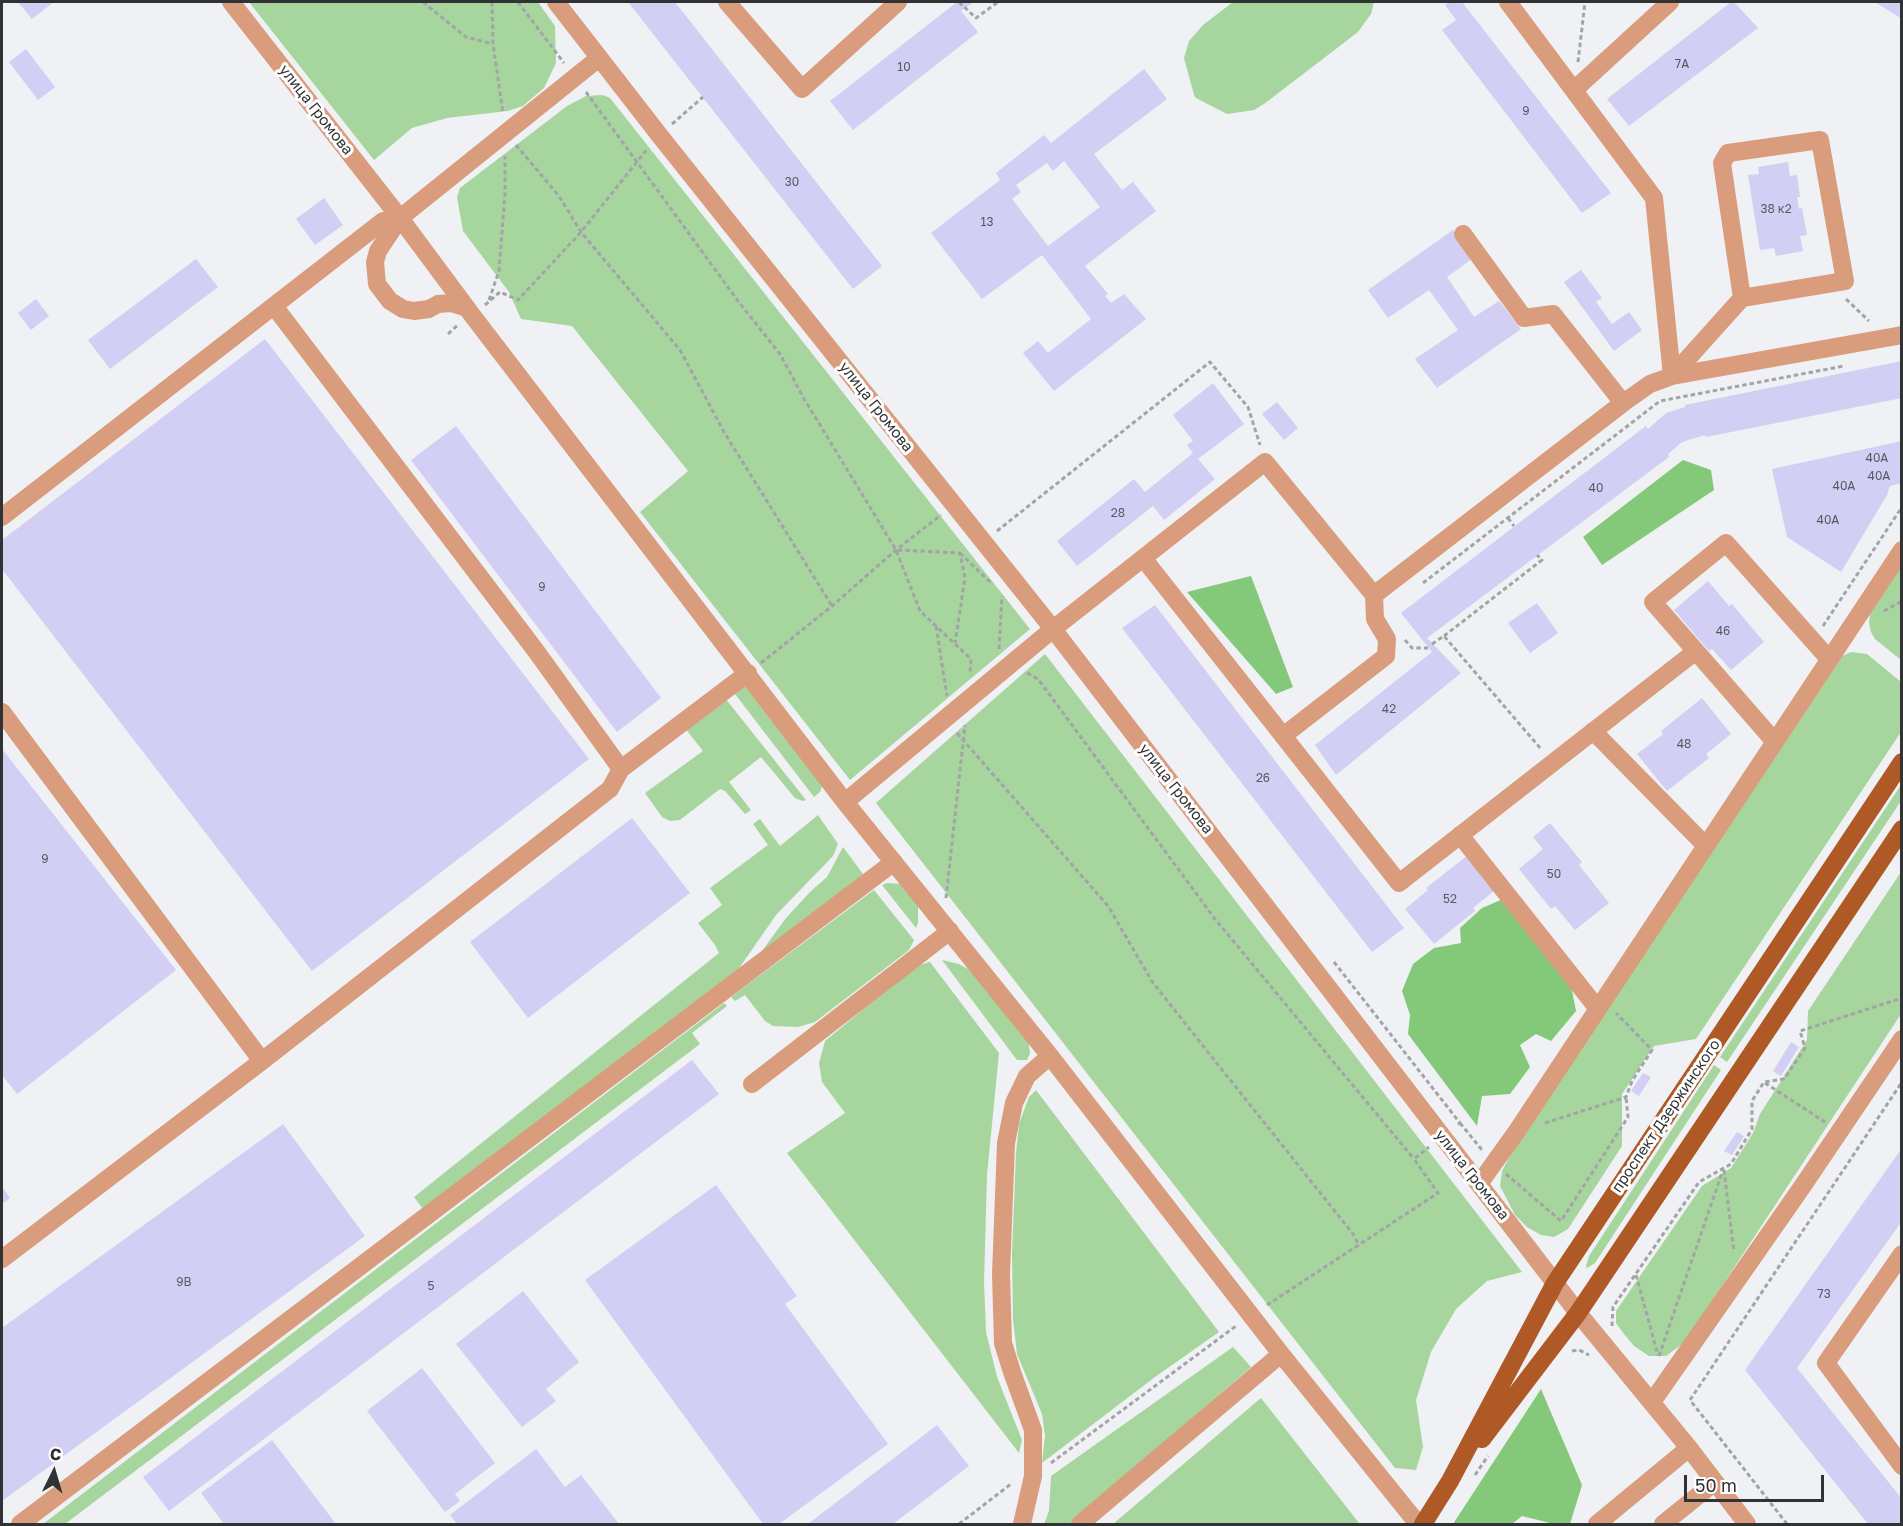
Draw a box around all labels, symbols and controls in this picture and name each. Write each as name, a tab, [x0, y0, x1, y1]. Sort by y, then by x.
house number: 7А	[1675, 57, 1689, 71]
house number: 10	[897, 60, 911, 74]
street label: улица Громова	[275, 61, 357, 159]
house number: 9	[1522, 104, 1530, 118]
house number: 30	[785, 175, 799, 189]
house number: 38 к2	[1760, 202, 1792, 216]
house number: 13	[981, 215, 993, 229]
street label: улица Громова	[835, 358, 917, 456]
house number: 40А	[1866, 451, 1888, 465]
house number: 40А	[1868, 469, 1890, 483]
house number: 40А	[1833, 479, 1855, 493]
house number: 40	[1589, 481, 1603, 495]
house number: 28	[1111, 506, 1125, 520]
house number: 40А	[1817, 513, 1839, 527]
house number: 9	[538, 580, 546, 594]
house number: 46	[1716, 624, 1730, 638]
house number: 42	[1382, 702, 1396, 716]
house number: 48	[1677, 737, 1691, 751]
street label: улица Громова	[1135, 740, 1217, 838]
house number: 26	[1256, 771, 1270, 785]
house number: 9	[41, 852, 49, 866]
house number: 50	[1547, 867, 1561, 881]
house number: 52	[1443, 892, 1457, 906]
street label: проспект Дзержинского	[1608, 1036, 1724, 1196]
street label: улица Громова	[1431, 1126, 1513, 1224]
house number: 9В	[176, 1275, 192, 1289]
house number: 5	[428, 1279, 434, 1293]
house number: 73	[1817, 1287, 1831, 1301]
north arrow	[24, 1442, 84, 1502]
text: С	[49, 1444, 62, 1465]
scale bar	[1687, 1463, 1826, 1501]
text: 50 m	[1695, 1474, 1737, 1496]

